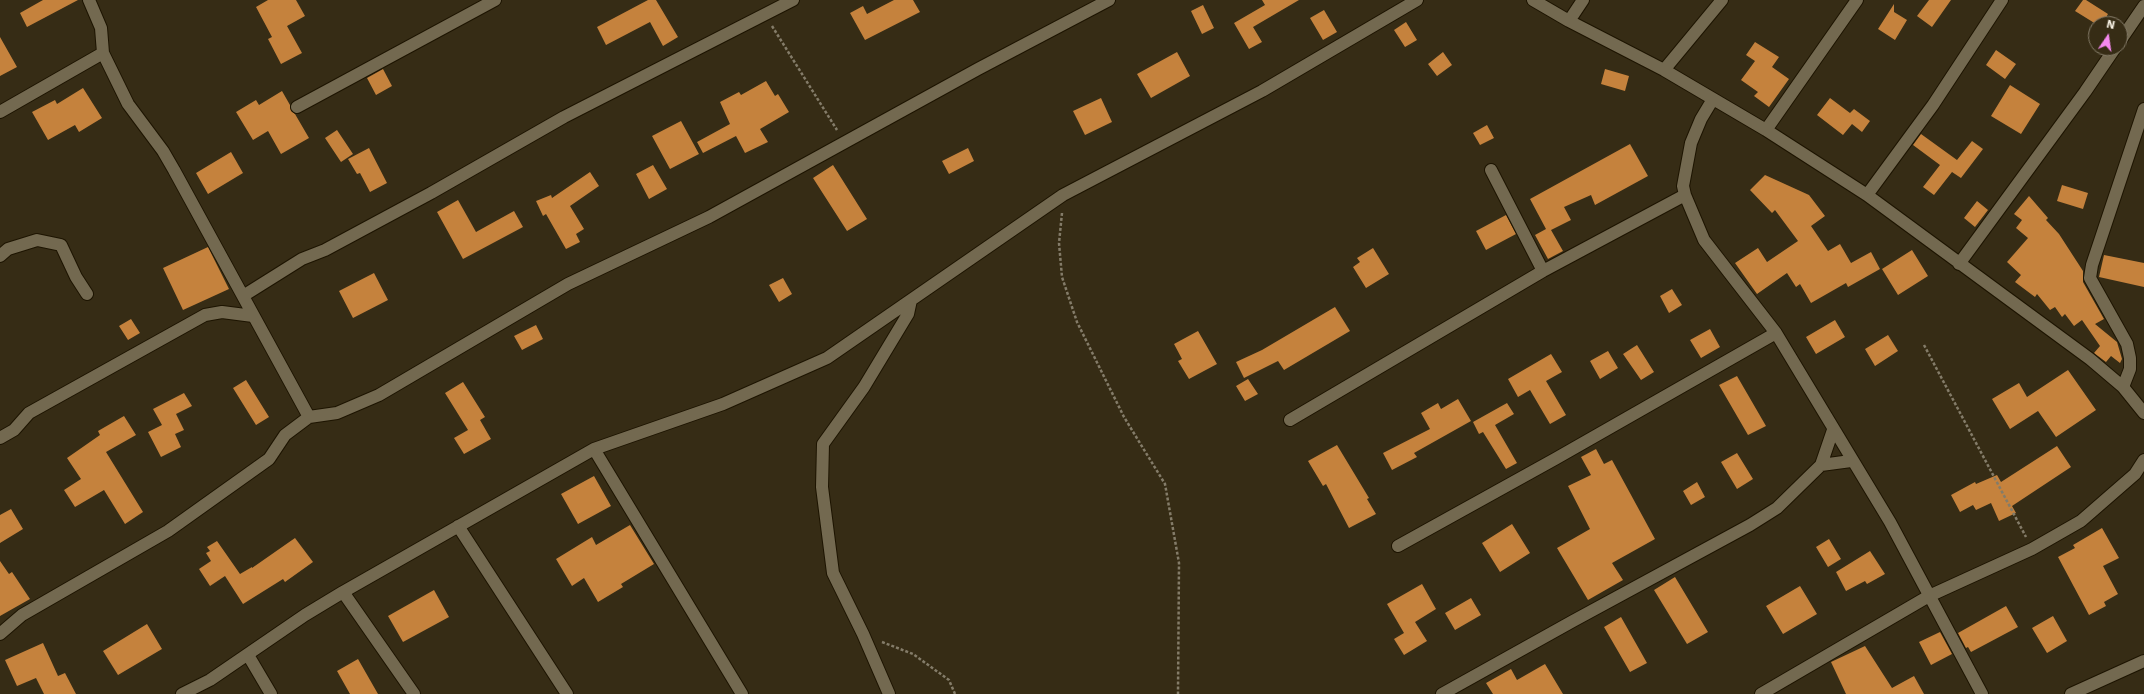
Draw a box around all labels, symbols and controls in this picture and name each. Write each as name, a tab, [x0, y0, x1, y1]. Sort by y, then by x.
north arrow	[2088, 16, 2128, 56]
text: N	[2105, 18, 2116, 32]

